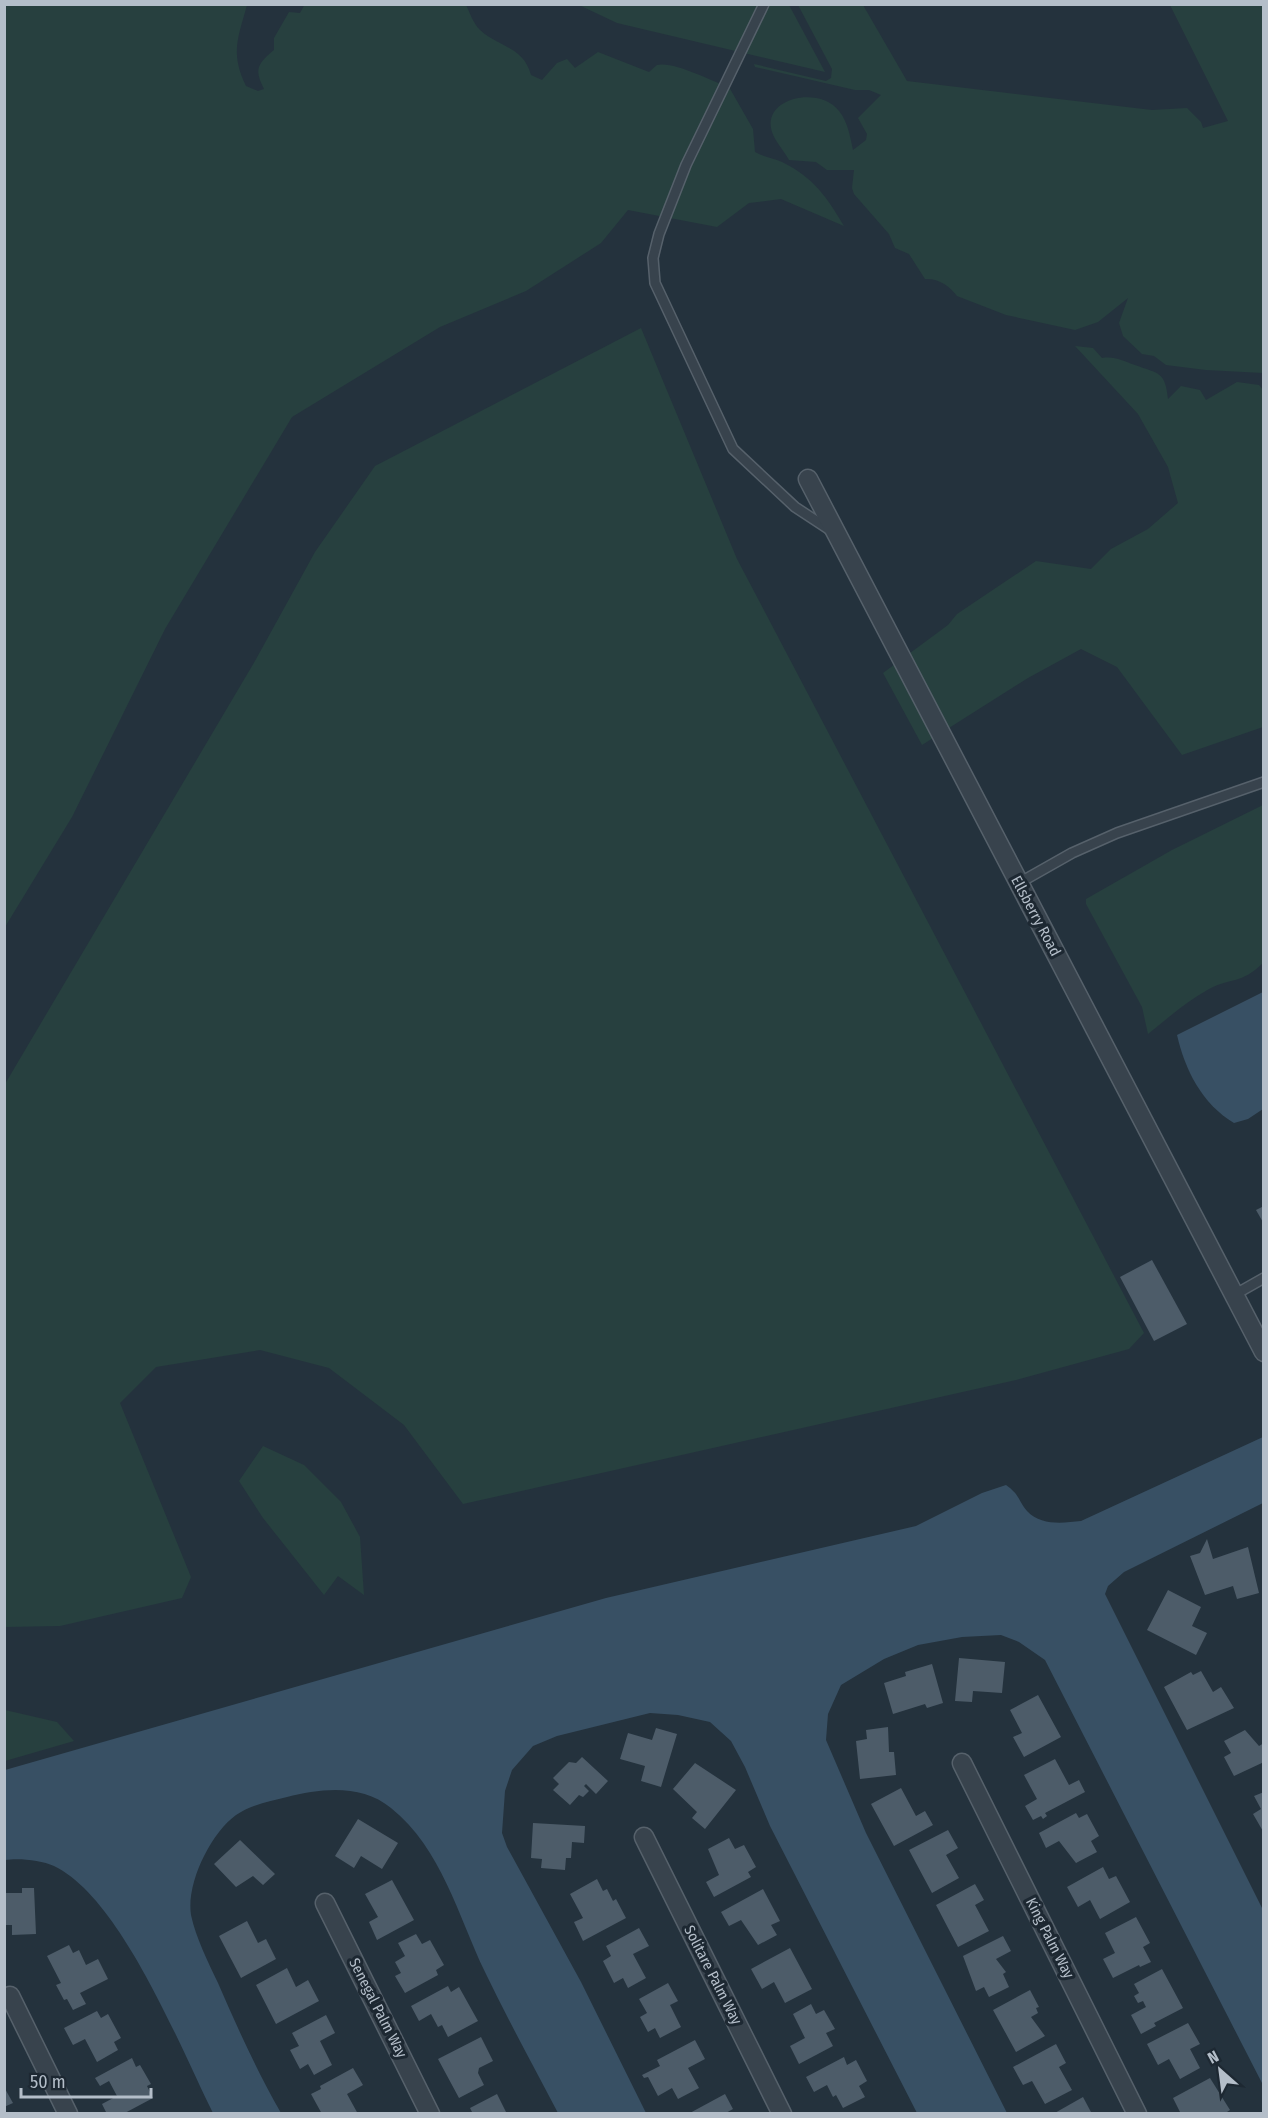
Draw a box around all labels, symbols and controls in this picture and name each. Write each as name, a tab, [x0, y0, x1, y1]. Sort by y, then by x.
street label: Ellsberry Road	[1007, 873, 1065, 959]
street label: King Palm Way	[1022, 1895, 1078, 1982]
street label: Solitare Palm Way	[680, 1922, 746, 2028]
street label: Senegal Palm Way	[345, 1955, 411, 2061]
north arrow	[1190, 2040, 1250, 2100]
text: N	[1204, 2047, 1222, 2068]
scale bar	[21, 2061, 152, 2099]
text: 50 m	[30, 2071, 66, 2093]

